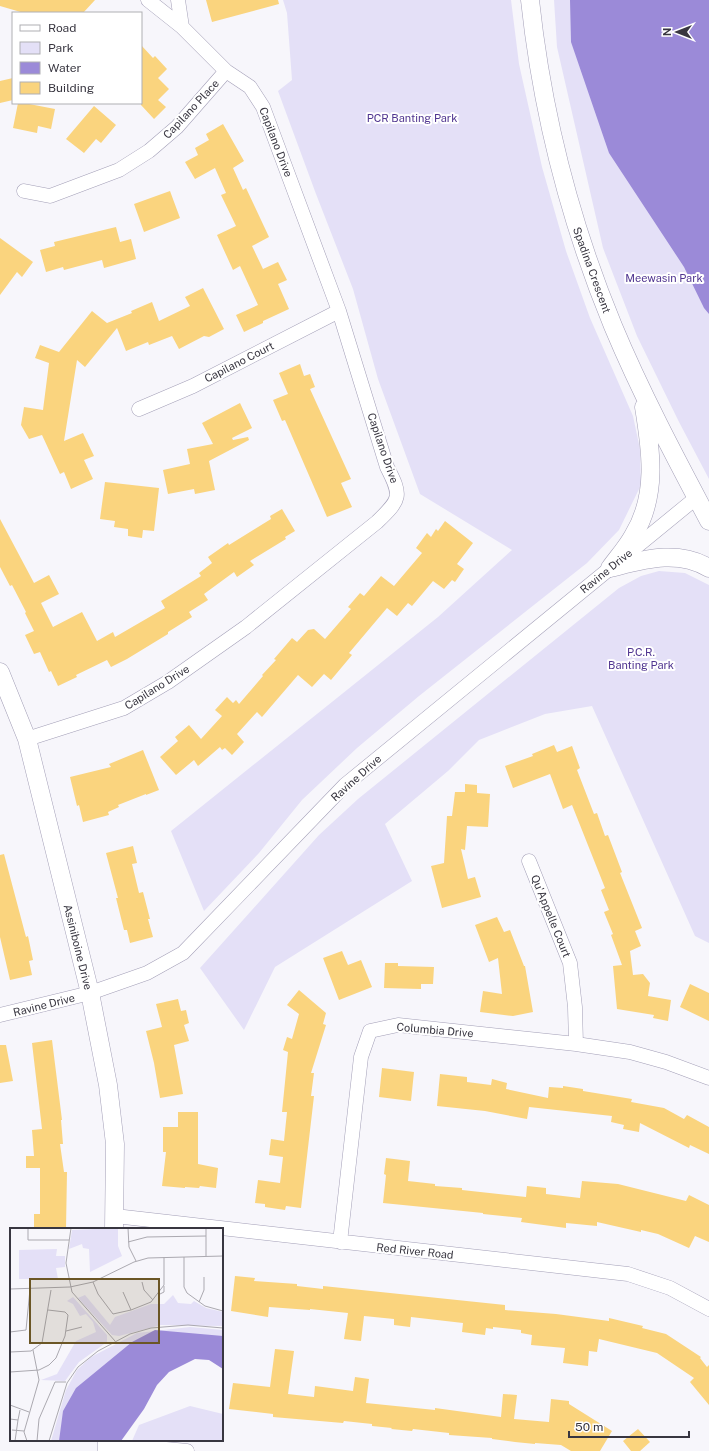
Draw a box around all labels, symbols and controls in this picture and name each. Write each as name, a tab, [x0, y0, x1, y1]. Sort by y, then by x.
legend	[12, 12, 142, 104]
north arrow	[657, 12, 697, 52]
text: Road	[48, 21, 76, 35]
text: N	[661, 28, 673, 36]
text: Park	[48, 41, 74, 55]
text: Water	[48, 61, 82, 75]
street label: Capilano Place	[161, 77, 221, 141]
text: Building	[48, 81, 94, 95]
street label: Capilano Drive	[257, 105, 295, 179]
park label: PCR Banting Park	[367, 112, 457, 124]
street label: Spadina Crescent	[571, 225, 613, 315]
park label: Meewasin Park	[625, 272, 703, 284]
street label: Capilano Court	[202, 339, 276, 385]
street label: Capilano Drive	[365, 411, 401, 485]
street label: Ravine Drive	[578, 546, 634, 596]
park label: P.C.R. Banting Park	[608, 646, 674, 671]
street label: Capilano Drive	[123, 662, 191, 712]
street label: Ravine Drive	[329, 752, 383, 804]
street label: Qu'Appelle Court	[529, 873, 573, 959]
street label: Assiniboine Drive	[62, 903, 94, 991]
street label: Ravine Drive	[12, 992, 76, 1018]
street label: Columbia Drive	[396, 1021, 474, 1039]
inset map	[10, 1228, 223, 1441]
street label: Red River Road	[376, 1241, 454, 1261]
scale bar	[569, 1413, 689, 1439]
text: 50 m	[575, 1420, 603, 1434]

